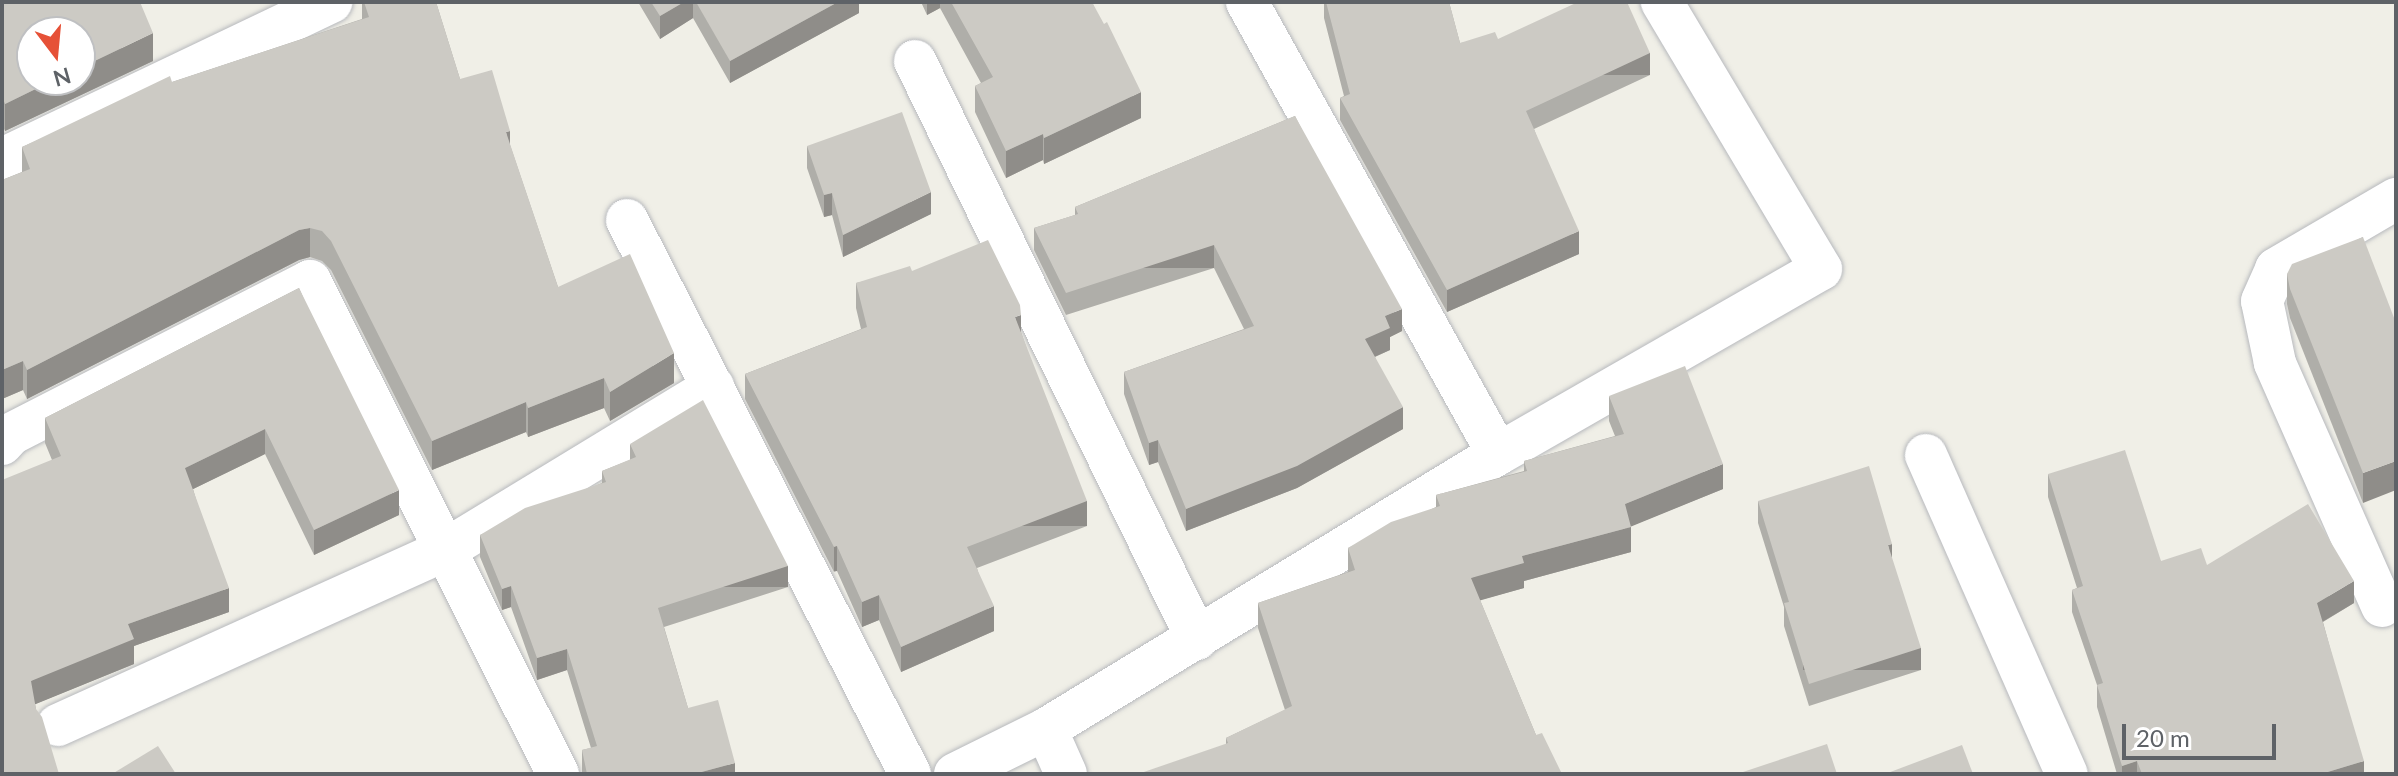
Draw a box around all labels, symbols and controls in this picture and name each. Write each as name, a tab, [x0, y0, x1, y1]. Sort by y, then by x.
north arrow	[16, 16, 96, 96]
text: N	[50, 62, 74, 93]
scale bar	[2126, 708, 2280, 758]
text: 20 m	[2136, 723, 2190, 752]

